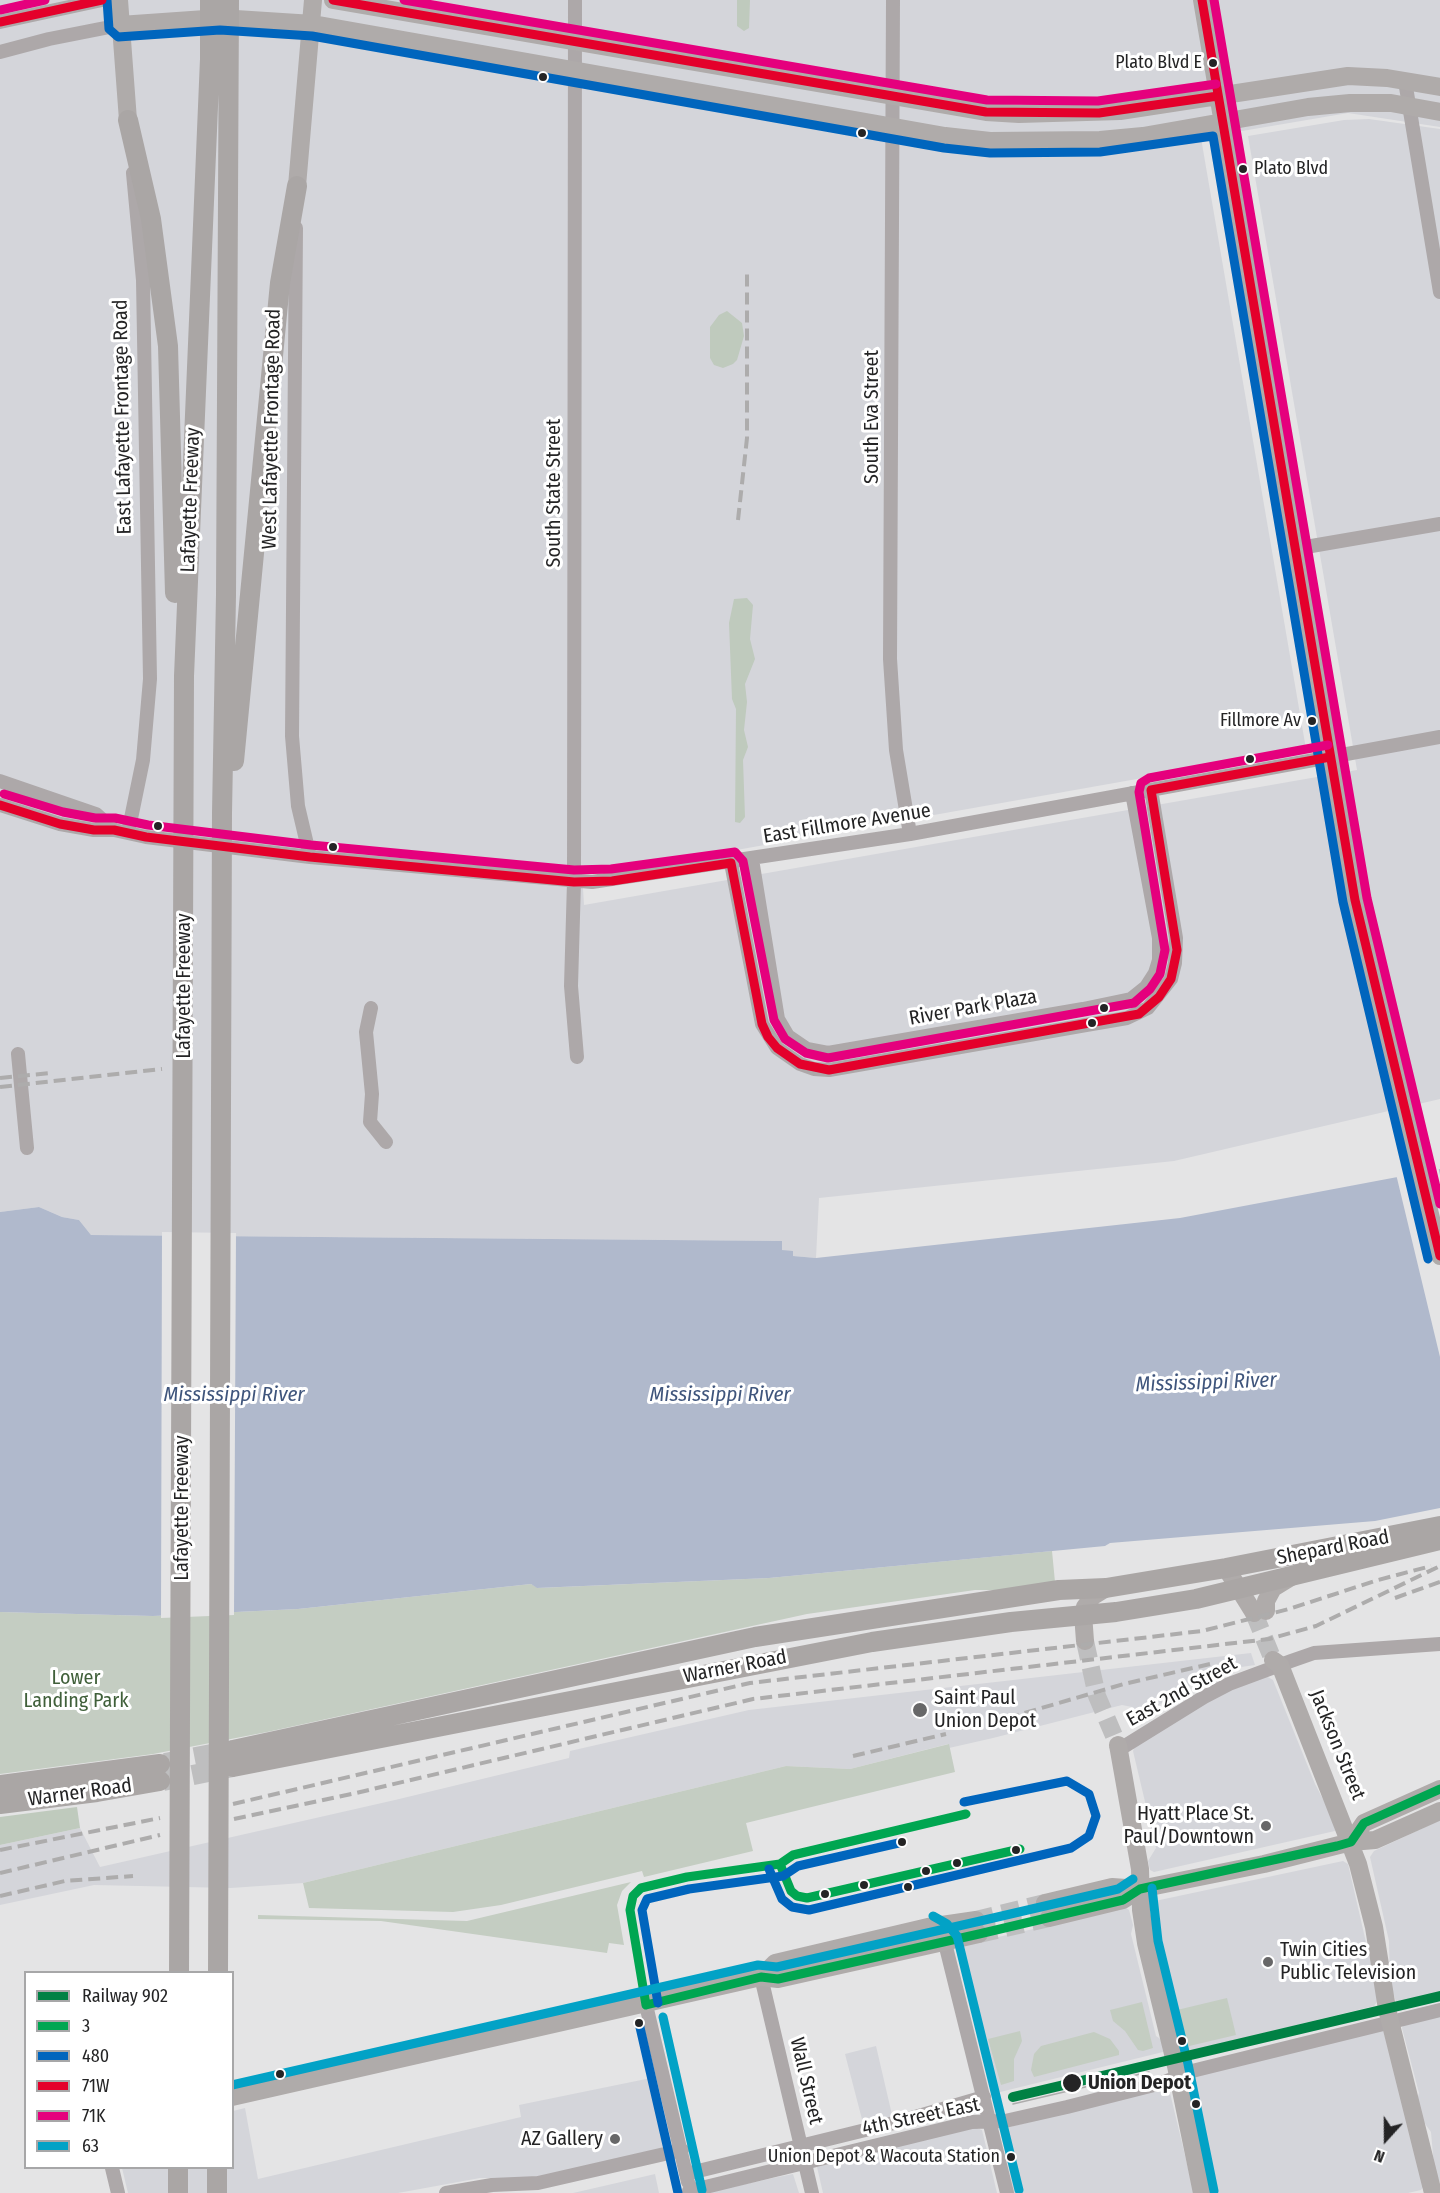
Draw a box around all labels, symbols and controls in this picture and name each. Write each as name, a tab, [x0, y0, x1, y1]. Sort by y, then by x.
place label: Plato Blvd E	[1115, 52, 1202, 74]
marker: Plato Blvd E	[1207, 57, 1219, 69]
unlabelled marker	[537, 71, 549, 83]
unlabelled marker	[856, 127, 868, 139]
place label: Plato Blvd	[1254, 158, 1328, 180]
marker: Plato Blvd	[1237, 163, 1249, 175]
street label: East Lafayette Frontage Road	[109, 299, 137, 535]
street label: West Lafayette Frontage Road	[258, 308, 286, 550]
street label: South Eva Street	[860, 350, 884, 484]
street label: South State Street	[542, 419, 566, 567]
street label: Lafayette Freeway	[176, 427, 206, 573]
place label: Fillmore Av	[1220, 710, 1301, 732]
marker: Fillmore Av	[1306, 715, 1318, 727]
unlabelled marker	[1244, 753, 1256, 765]
street label: East Fillmore Avenue	[762, 799, 932, 849]
unlabelled marker	[152, 820, 164, 832]
unlabelled marker	[327, 841, 339, 853]
street label: Lafayette Freeway	[172, 913, 196, 1059]
street label: River Park Plaza	[907, 985, 1039, 1031]
unlabelled marker	[1098, 1002, 1110, 1014]
unlabelled marker	[1086, 1017, 1098, 1029]
water label: Mississippi River	[1135, 1368, 1277, 1398]
water label: Mississippi River	[163, 1382, 305, 1408]
water label: Mississippi River	[649, 1382, 791, 1408]
street label: Lafayette Freeway	[170, 1435, 194, 1581]
street label: Shepard Road	[1275, 1525, 1391, 1571]
street label: Warner Road	[681, 1645, 789, 1689]
street label: East 2nd Street	[1123, 1652, 1241, 1732]
park label: Lower Landing Park	[24, 1666, 128, 1713]
place label: Saint Paul Union Depot	[934, 1686, 1036, 1733]
street label: Jackson Street	[1304, 1686, 1370, 1804]
marker: Saint Paul Union Depot	[911, 1701, 929, 1719]
street label: Warner Road	[26, 1774, 134, 1812]
place label: Hyatt Place St. Paul/Downtown	[1124, 1802, 1254, 1849]
marker: Hyatt Place St. Paul/Downtown	[1259, 1819, 1273, 1833]
unlabelled marker	[896, 1836, 908, 1848]
unlabelled marker	[1010, 1844, 1022, 1856]
unlabelled marker	[951, 1857, 963, 1869]
unlabelled marker	[920, 1865, 932, 1877]
unlabelled marker	[858, 1879, 870, 1891]
unlabelled marker	[902, 1881, 914, 1893]
unlabelled marker	[819, 1888, 831, 1900]
place label: Twin Cities Public Television	[1280, 1938, 1416, 1985]
marker: Twin Cities Public Television	[1261, 1955, 1275, 1969]
legend	[24, 1971, 234, 2169]
text: Railway 902	[82, 1985, 168, 2007]
text: 3	[82, 2015, 90, 2037]
unlabelled marker	[633, 2017, 645, 2029]
street label: Wall Street	[784, 2035, 828, 2127]
unlabelled marker	[1176, 2035, 1188, 2047]
text: 480	[82, 2045, 109, 2067]
unlabelled marker	[274, 2068, 286, 2080]
place label: Union Depot	[1088, 2071, 1191, 2095]
marker: Union Depot	[1061, 2072, 1083, 2094]
text: 71W	[82, 2075, 110, 2097]
street label: 4th Street East	[860, 2093, 982, 2141]
unlabelled marker	[1190, 2098, 1202, 2110]
text: 71K	[82, 2105, 106, 2127]
north arrow	[1356, 2109, 1416, 2169]
place label: AZ Gallery	[521, 2127, 603, 2151]
marker: AZ Gallery	[608, 2132, 622, 2146]
text: 63	[82, 2135, 99, 2157]
place label: Union Depot & Wacouta Station	[768, 2146, 1000, 2168]
text: N	[1371, 2146, 1387, 2167]
marker: Union Depot & Wacouta Station	[1005, 2151, 1017, 2163]

